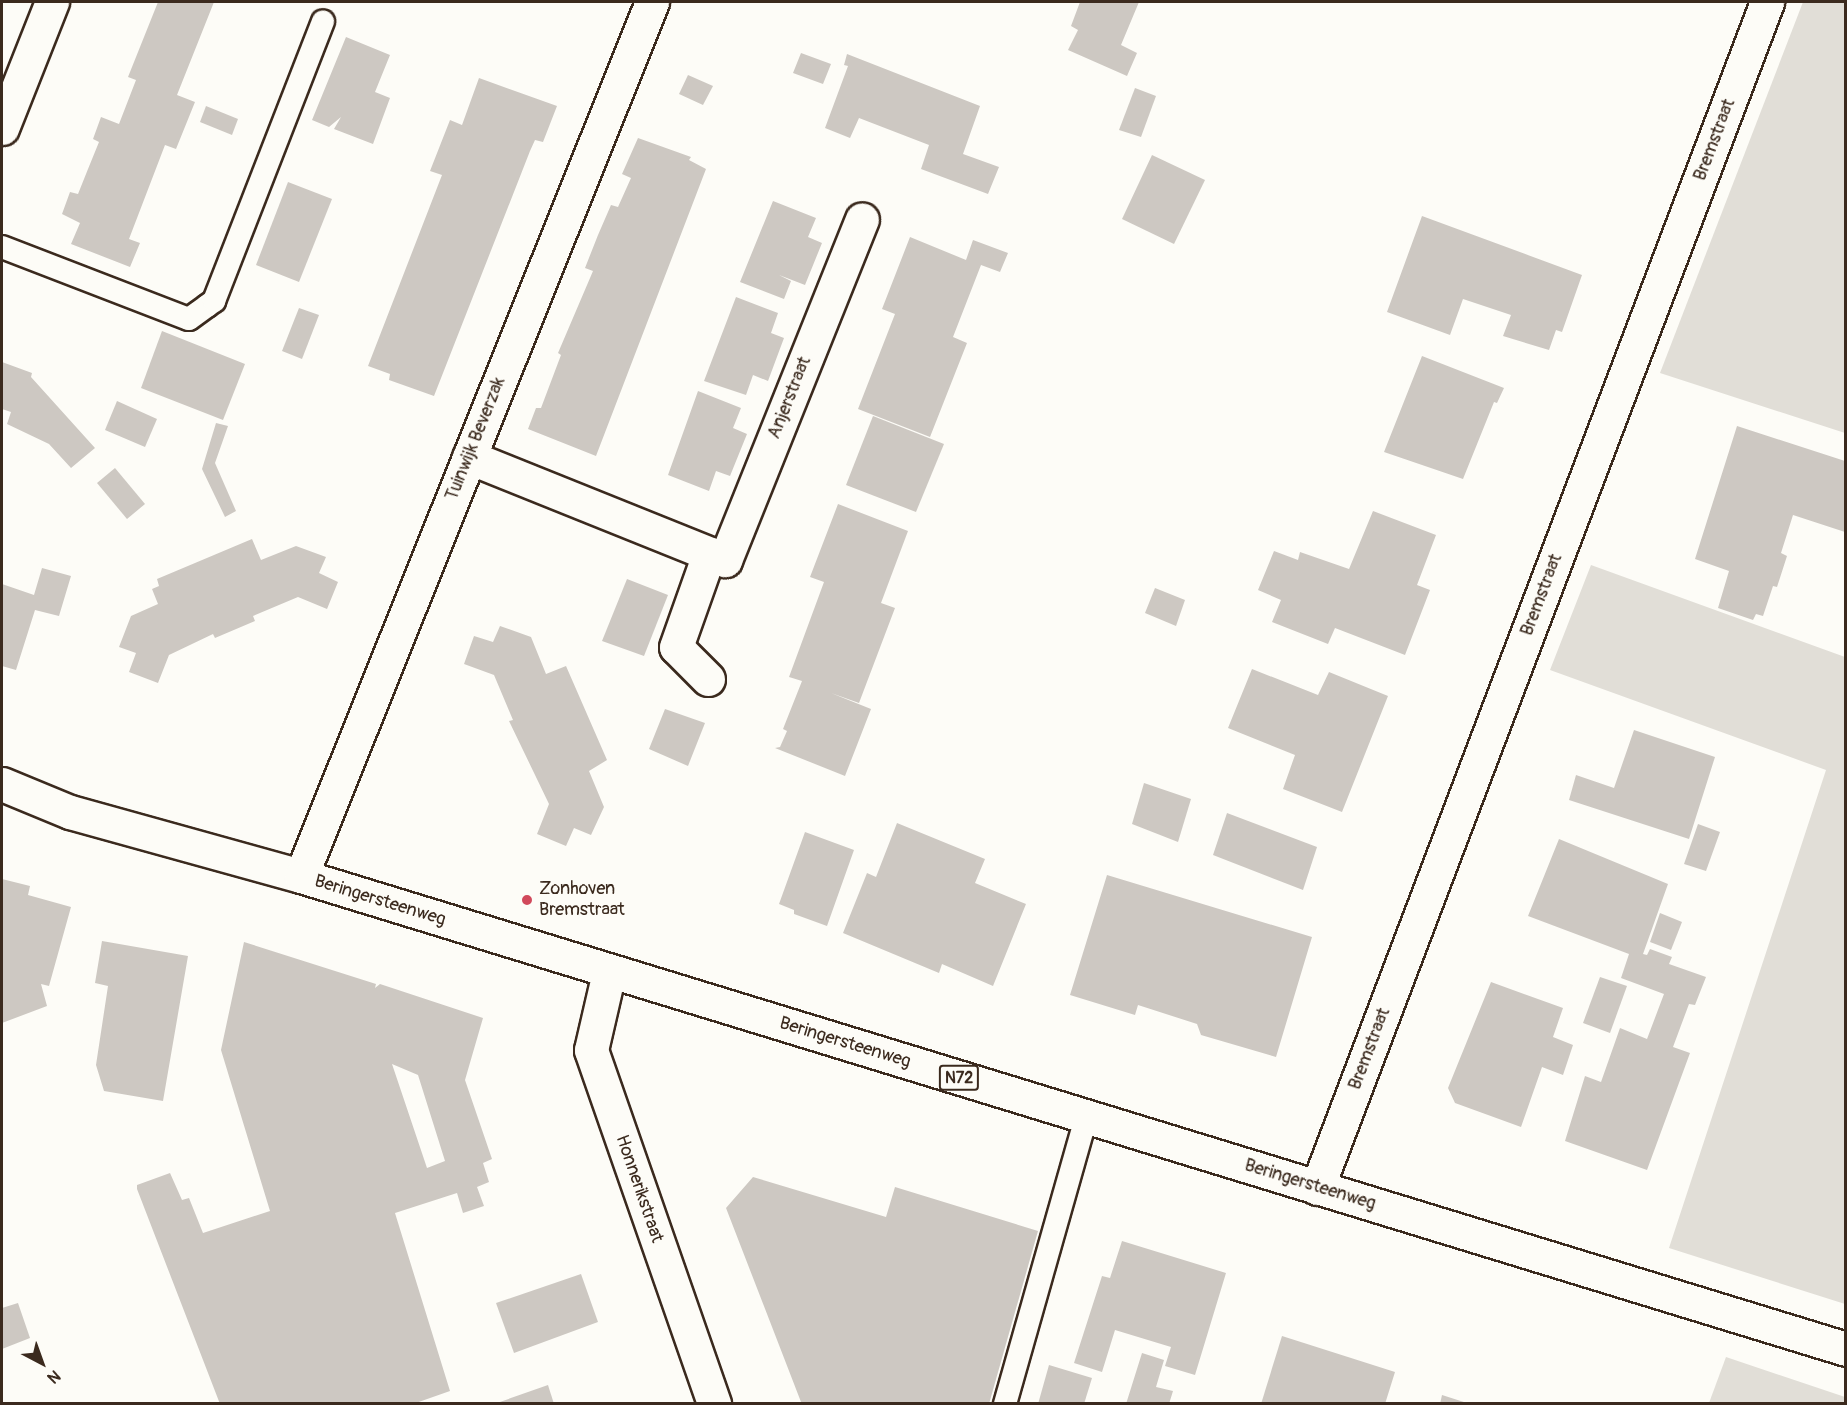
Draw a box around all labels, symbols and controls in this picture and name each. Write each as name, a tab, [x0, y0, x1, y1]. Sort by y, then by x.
street label: Bremstraat	[1690, 96, 1740, 184]
street label: Anjerstraat	[764, 354, 816, 442]
street label: Tuinwijk Beverzak	[441, 374, 511, 504]
street label: Bremstraat	[1517, 551, 1567, 639]
street label: Beringersteenweg	[312, 871, 448, 931]
place label: Zonhoven Bremstraat	[539, 879, 625, 922]
marker: Zonhoven Bremstraat	[520, 893, 534, 907]
street label: Bremstraat	[1345, 1005, 1395, 1093]
street label: Beringersteenweg	[777, 1013, 913, 1073]
road number: N72	[938, 1065, 980, 1091]
street label: Honnerikstraat	[610, 1132, 668, 1246]
street label: Beringersteenweg	[1242, 1155, 1378, 1215]
north arrow	[12, 1333, 72, 1393]
text: N	[43, 1365, 64, 1388]

